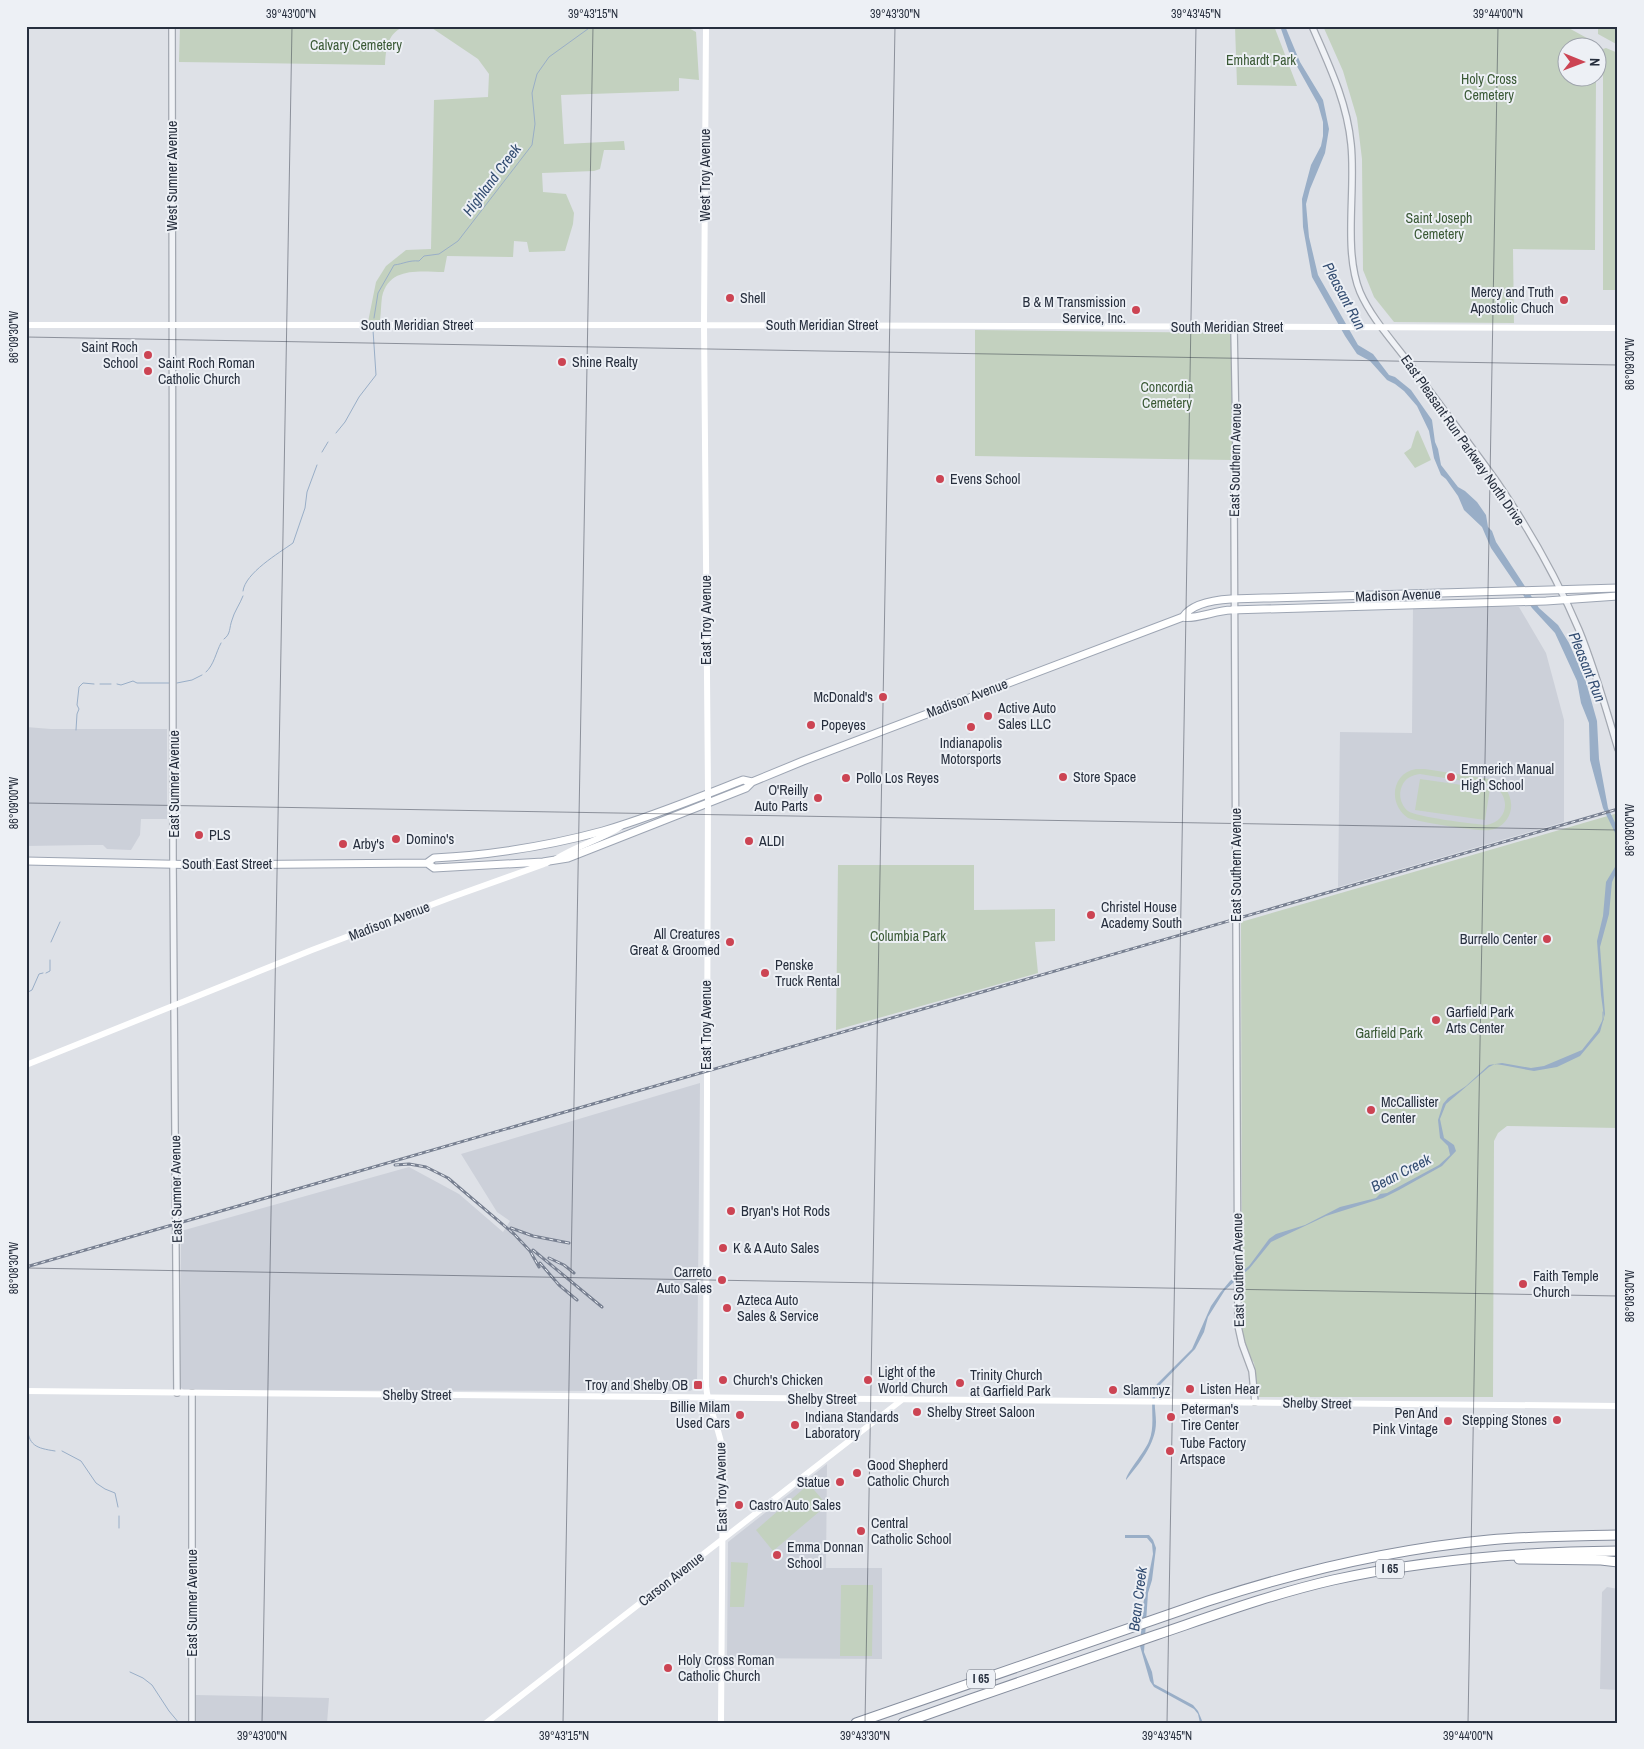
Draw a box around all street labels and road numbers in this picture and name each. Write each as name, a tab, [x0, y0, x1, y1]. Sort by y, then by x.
street label: West Sumner Avenue	[163, 121, 181, 231]
street label: West Troy Avenue	[696, 129, 714, 221]
street label: South Meridian Street	[361, 316, 473, 334]
street label: South Meridian Street	[766, 316, 878, 334]
street label: South Meridian Street	[1171, 318, 1283, 336]
street label: East Pleasant Run Parkway North Drive	[1397, 351, 1529, 529]
street label: East Southern Avenue	[1225, 403, 1245, 517]
street label: East Troy Avenue	[697, 575, 715, 665]
street label: Madison Avenue	[1355, 585, 1441, 605]
street label: Madison Avenue	[924, 674, 1010, 722]
street label: East Sumner Avenue	[165, 730, 183, 838]
street label: East Southern Avenue	[1227, 808, 1245, 922]
street label: South East Street	[182, 855, 272, 873]
street label: Madison Avenue	[346, 897, 432, 945]
street label: East Troy Avenue	[697, 980, 715, 1070]
street label: East Sumner Avenue	[166, 1135, 186, 1243]
street label: East Southern Avenue	[1228, 1213, 1248, 1327]
street label: Shelby Street	[383, 1386, 451, 1404]
street label: Shelby Street	[788, 1390, 856, 1408]
street label: Shelby Street	[1282, 1393, 1352, 1413]
street label: East Troy Avenue	[711, 1442, 731, 1532]
street label: Carson Avenue	[635, 1548, 707, 1610]
street label: East Sumner Avenue	[183, 1549, 201, 1657]
road number: I 65	[1376, 1560, 1404, 1578]
road number: I 65	[967, 1670, 995, 1688]

